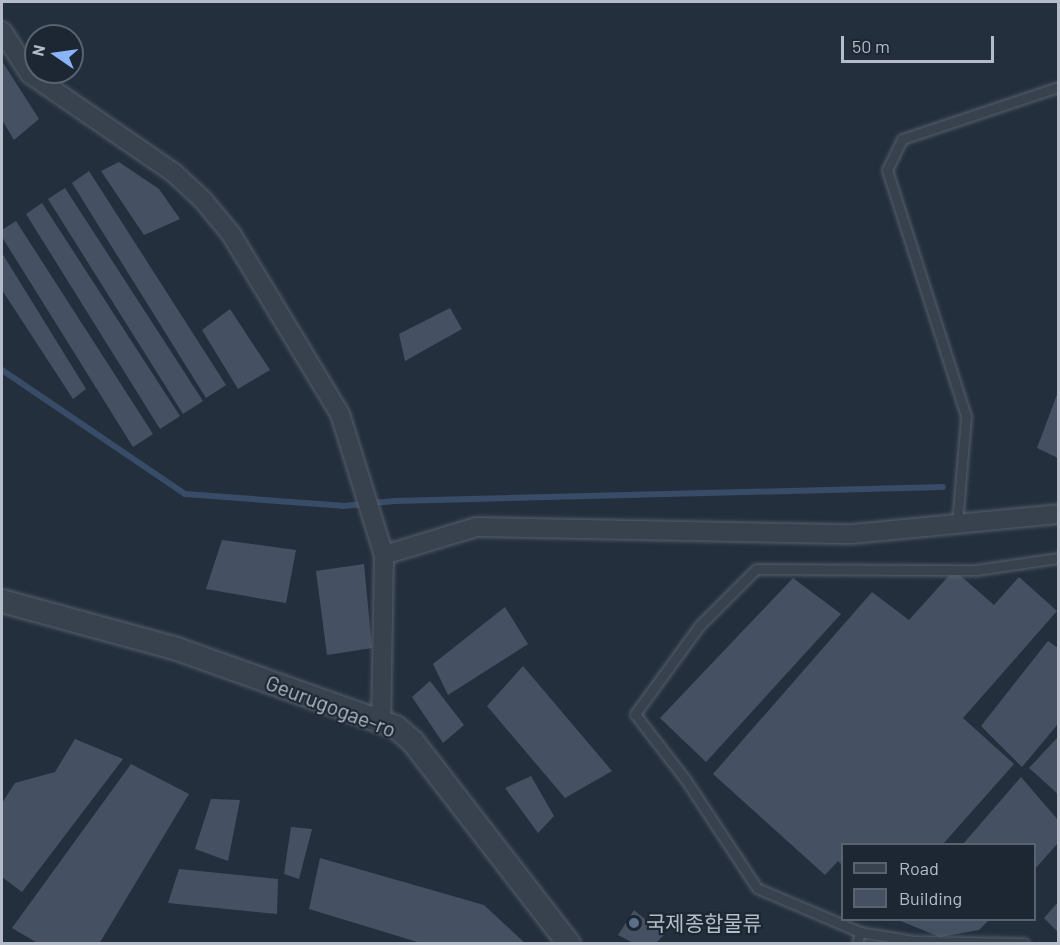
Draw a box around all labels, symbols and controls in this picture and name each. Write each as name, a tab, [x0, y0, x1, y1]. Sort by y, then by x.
north arrow	[24, 24, 84, 84]
scale bar	[844, 24, 997, 62]
text: 50 m	[852, 35, 890, 57]
text: N	[27, 43, 48, 58]
street label: Geurugogae-ro	[262, 670, 400, 742]
legend	[841, 843, 1036, 921]
text: Road	[899, 857, 939, 879]
text: Building	[899, 887, 962, 909]
place label: 국제종합물류	[646, 910, 762, 936]
marker: 국제종합물류	[627, 916, 641, 930]

